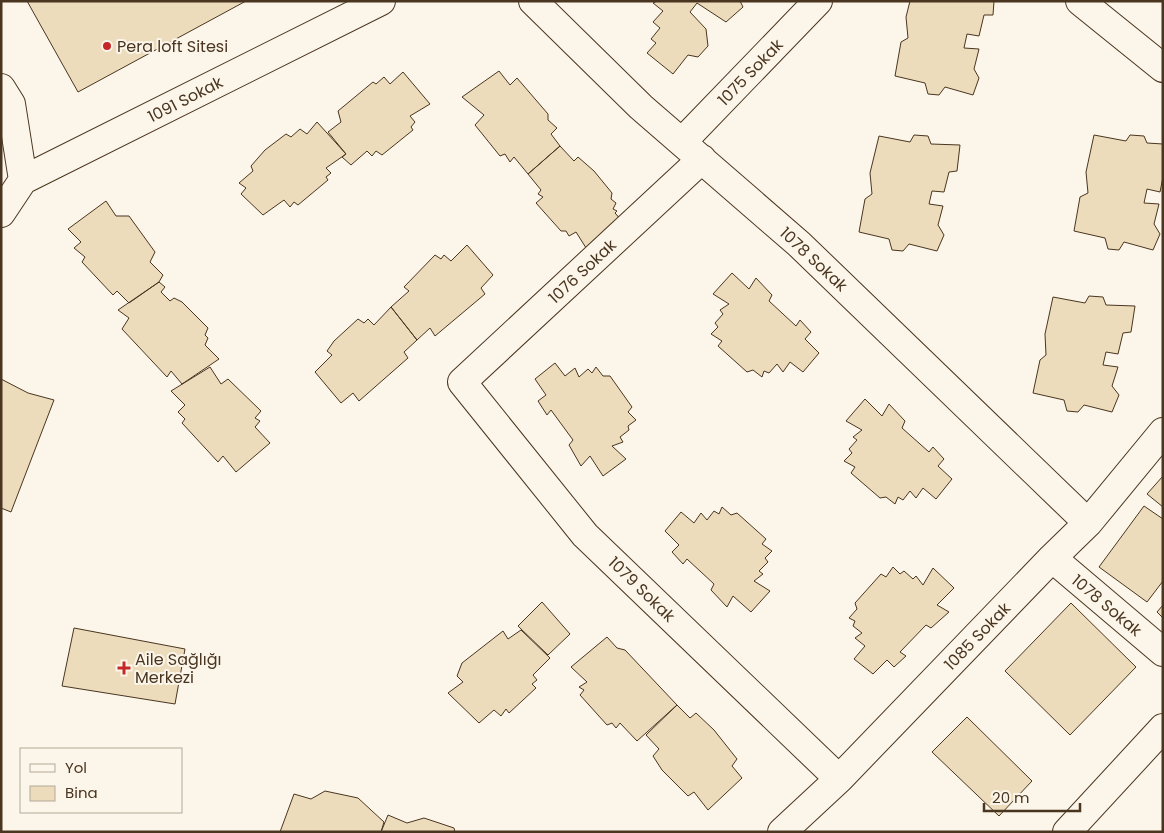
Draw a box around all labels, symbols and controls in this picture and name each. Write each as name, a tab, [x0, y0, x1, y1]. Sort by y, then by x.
street label: 1075 Sokak	[713, 33, 789, 111]
place label: Pera loft Sitesi	[117, 35, 228, 58]
marker: Pera loft Sitesi	[101, 40, 113, 52]
street label: 1091 Sokak	[144, 70, 227, 128]
street label: 1078 Sokak	[775, 222, 853, 297]
street label: 1076 Sokak	[543, 233, 622, 309]
street label: 1079 Sokak	[603, 551, 681, 628]
street label: 1078 Sokak	[1067, 569, 1147, 642]
street label: 1085 Sokak	[939, 597, 1016, 675]
place label: Aile Sağlığı Merkezi	[135, 648, 222, 689]
marker: Aile Sağlığı Merkezi	[117, 661, 131, 675]
legend	[20, 748, 182, 813]
text: Yol	[65, 757, 87, 778]
scale bar	[984, 780, 1080, 812]
text: Bina	[65, 782, 98, 803]
text: 20 m	[992, 787, 1030, 808]

